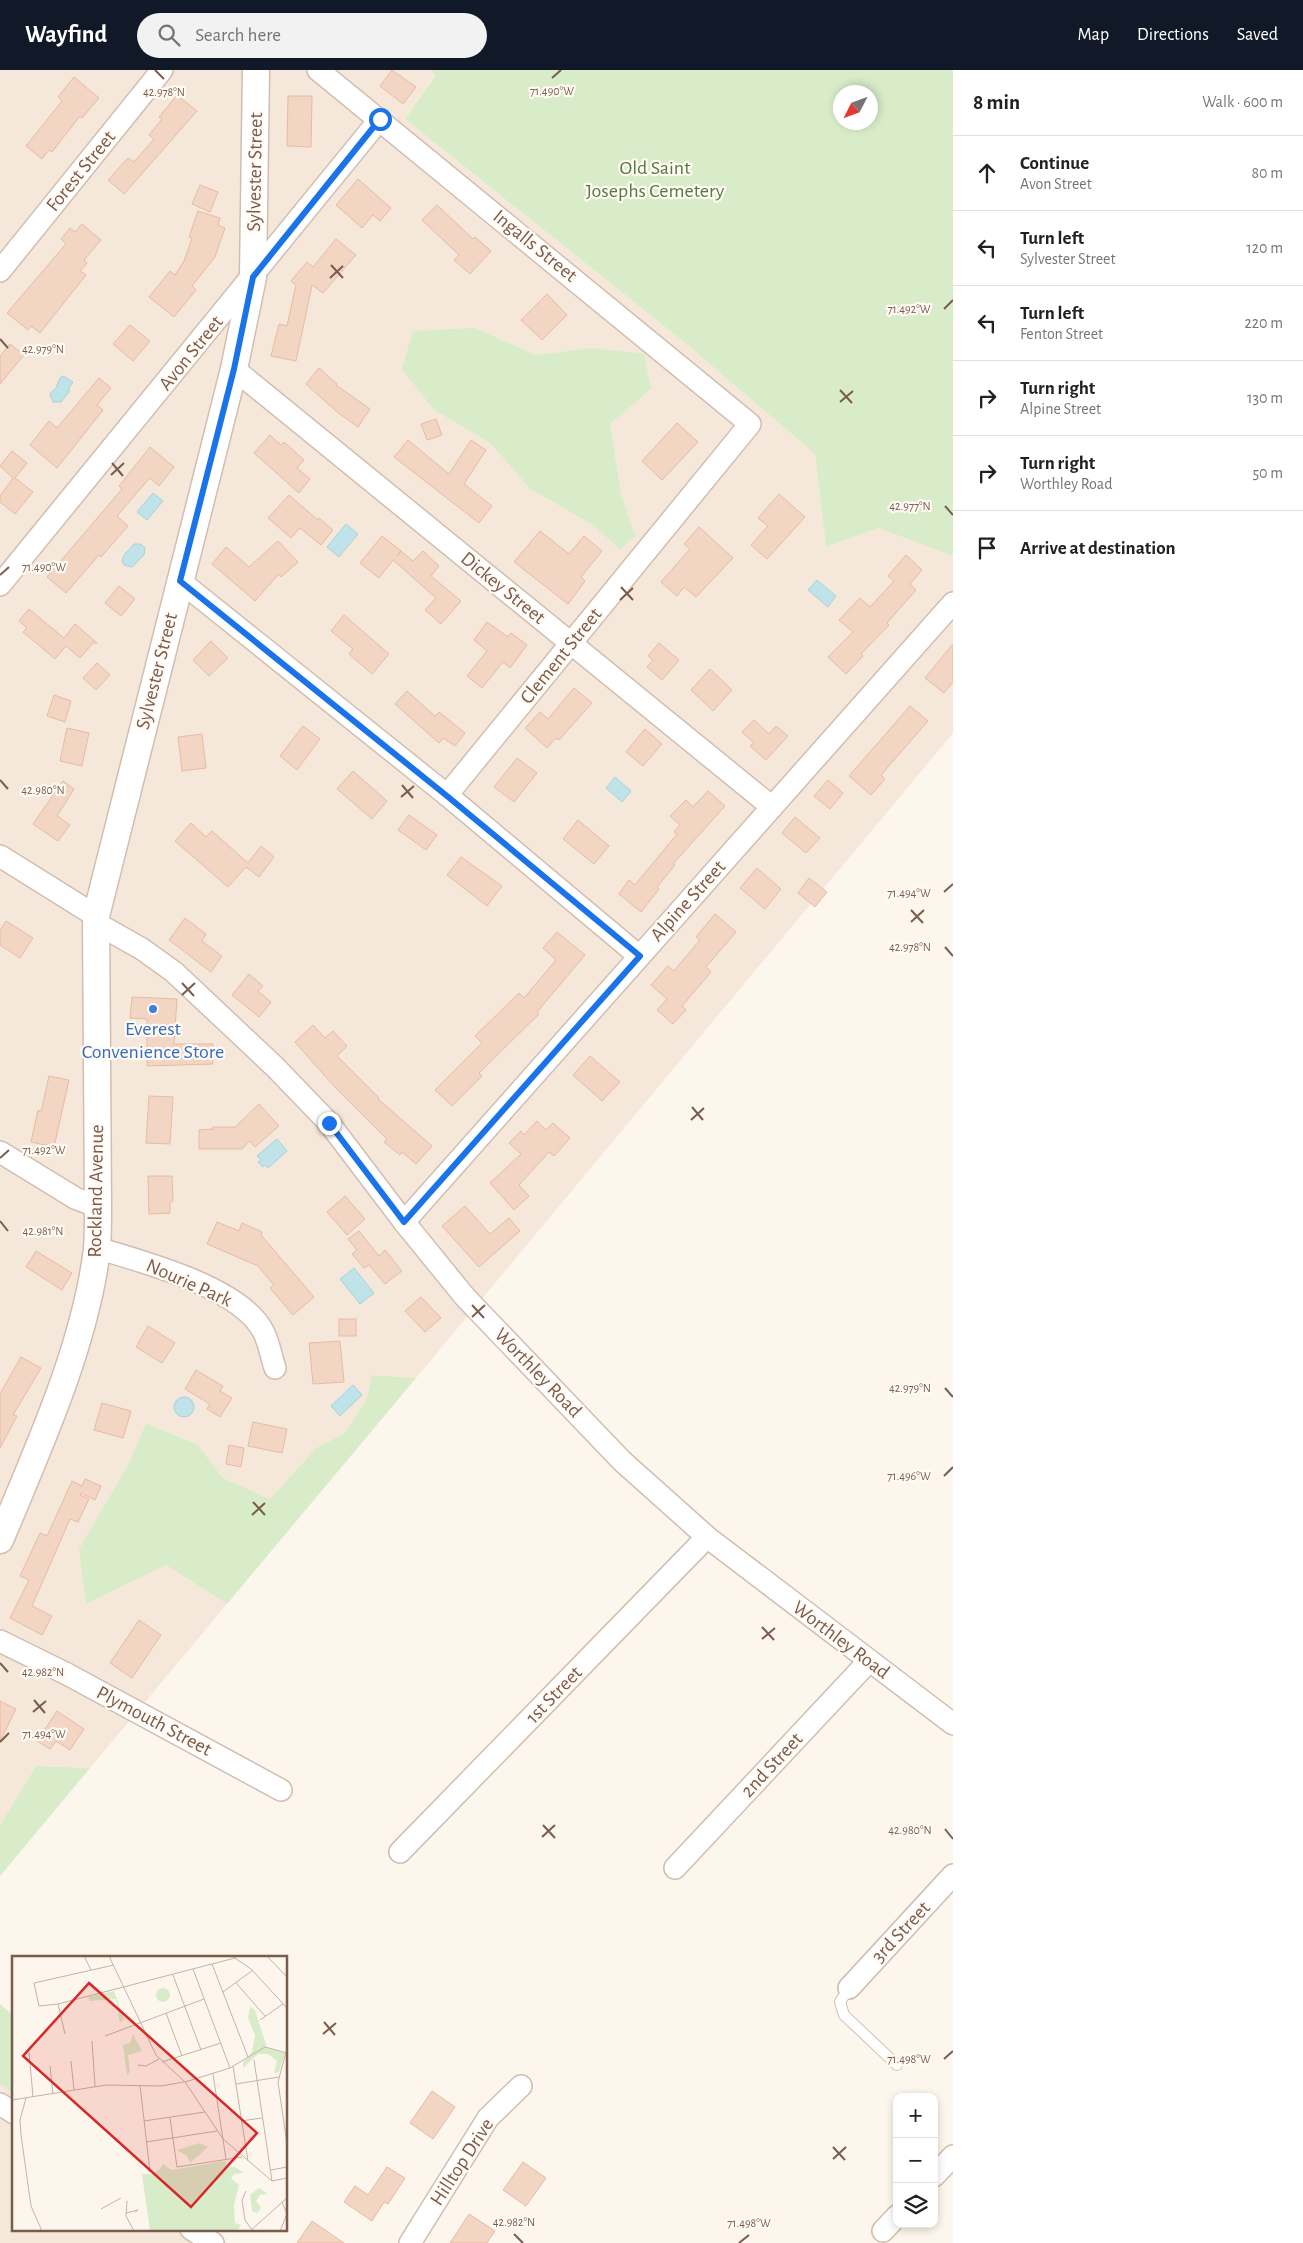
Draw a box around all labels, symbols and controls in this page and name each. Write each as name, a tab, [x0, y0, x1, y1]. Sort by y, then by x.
search box	[137, 13, 487, 58]
icon: search	[155, 21, 183, 49]
text: Wayfind	[25, 23, 107, 47]
text: Search here	[195, 26, 281, 45]
text: Map	[1078, 26, 1109, 44]
text: Directions	[1137, 26, 1209, 44]
text: Saved	[1237, 26, 1278, 44]
text: 71.490°W	[530, 85, 574, 97]
north arrow	[833, 85, 878, 130]
text: 42.978°N	[143, 86, 185, 98]
text: 8 min	[973, 92, 1020, 113]
text: Walk · 600 m	[1202, 94, 1283, 110]
route start	[369, 108, 392, 131]
street label: Sylvester Street	[244, 111, 266, 232]
street label: Forest Street	[43, 126, 120, 215]
text: Continue	[1020, 154, 1089, 173]
park label: Old Saint Josephs Cemetery	[586, 158, 725, 201]
icon: ahead	[973, 159, 1001, 187]
text: 80 m	[1252, 165, 1283, 181]
text: Avon Street	[1020, 176, 1092, 192]
street label: Ingalls Street	[489, 206, 581, 286]
text: Turn left	[1020, 229, 1084, 248]
icon: left	[973, 234, 1001, 262]
text: 120 m	[1246, 240, 1283, 256]
text: Sylvester Street	[1020, 251, 1116, 267]
text: 71.492°W	[887, 303, 931, 315]
text: Turn left	[1020, 304, 1084, 323]
icon: left	[973, 309, 1001, 337]
street label: Avon Street	[155, 311, 227, 394]
text: 220 m	[1245, 315, 1283, 331]
text: Fenton Street	[1020, 326, 1103, 342]
text: 42.979°N	[22, 343, 64, 355]
text: Turn right	[1020, 379, 1095, 398]
icon: right	[973, 384, 1001, 412]
text: 130 m	[1247, 390, 1283, 406]
text: Alpine Street	[1020, 401, 1101, 417]
text: Turn right	[1020, 454, 1095, 473]
icon: right	[973, 459, 1001, 487]
text: 50 m	[1252, 465, 1283, 481]
text: Worthley Road	[1020, 476, 1113, 492]
text: 42.977°N	[889, 500, 931, 512]
icon: arrive	[973, 534, 1001, 562]
text: Arrive at destination	[1020, 539, 1176, 558]
street label: Dickey Street	[457, 548, 550, 628]
text: 71.490°W	[22, 561, 66, 573]
street label: Clement Street	[516, 604, 606, 708]
street label: Sylvester Street	[133, 610, 181, 731]
text: 42.980°N	[21, 784, 65, 796]
street label: Alpine Street	[647, 856, 730, 945]
text: 71.494°W	[887, 887, 931, 899]
text: 42.978°N	[889, 941, 931, 953]
marker: Everest Convenience Store	[147, 1003, 159, 1015]
place label: Everest Convenience Store	[82, 1019, 224, 1062]
route end	[318, 1112, 341, 1135]
street label: Rockland Avenue	[85, 1124, 107, 1258]
text: 71.492°W	[22, 1144, 66, 1156]
text: 42.981°N	[22, 1225, 64, 1237]
street label: Nourie Park	[143, 1255, 235, 1311]
street label: Worthley Road	[491, 1324, 585, 1422]
text: 42.979°N	[889, 1382, 931, 1394]
text: 71.496°W	[887, 1470, 931, 1482]
street label: Worthley Road	[789, 1597, 893, 1683]
street label: 1st Street	[522, 1662, 586, 1728]
text: 42.982°N	[22, 1666, 64, 1678]
street label: Plymouth Street	[93, 1682, 215, 1760]
text: 71.494°W	[22, 1728, 66, 1740]
street label: 2nd Street	[737, 1728, 807, 1801]
text: 42.980°N	[888, 1824, 932, 1836]
street label: 3rd Street	[868, 1897, 934, 1966]
inset map	[12, 1956, 288, 2230]
text: 71.498°W	[887, 2053, 931, 2065]
map controls	[893, 2093, 938, 2228]
button: +	[893, 2093, 938, 2138]
street label: Hilltop Drive	[427, 2115, 497, 2209]
button: −	[893, 2138, 938, 2183]
button: layers	[893, 2183, 938, 2228]
text: 42.982°N	[493, 2216, 535, 2228]
text: 71.498°W	[727, 2217, 771, 2229]

